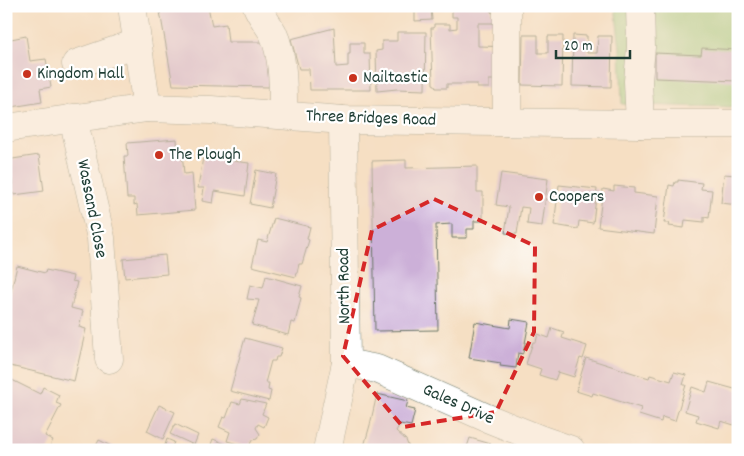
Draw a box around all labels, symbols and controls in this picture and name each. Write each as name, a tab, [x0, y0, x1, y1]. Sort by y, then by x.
scale bar	[556, 28, 630, 60]
text: 20 m	[564, 36, 592, 58]
place label: Kingdom Hall	[37, 62, 125, 87]
place label: Nailtastic	[363, 66, 428, 91]
marker: Kingdom Hall	[21, 68, 33, 80]
marker: Nailtastic	[347, 72, 359, 84]
street label: Three Bridges Road	[306, 104, 436, 134]
place label: The Plough	[169, 143, 241, 168]
marker: The Plough	[153, 149, 165, 161]
street label: Wassand Close	[69, 158, 113, 261]
place label: Coopers	[549, 185, 604, 210]
marker: Coopers	[533, 191, 545, 203]
street label: North Road	[332, 248, 358, 324]
street label: Gales Drive	[418, 378, 498, 432]

